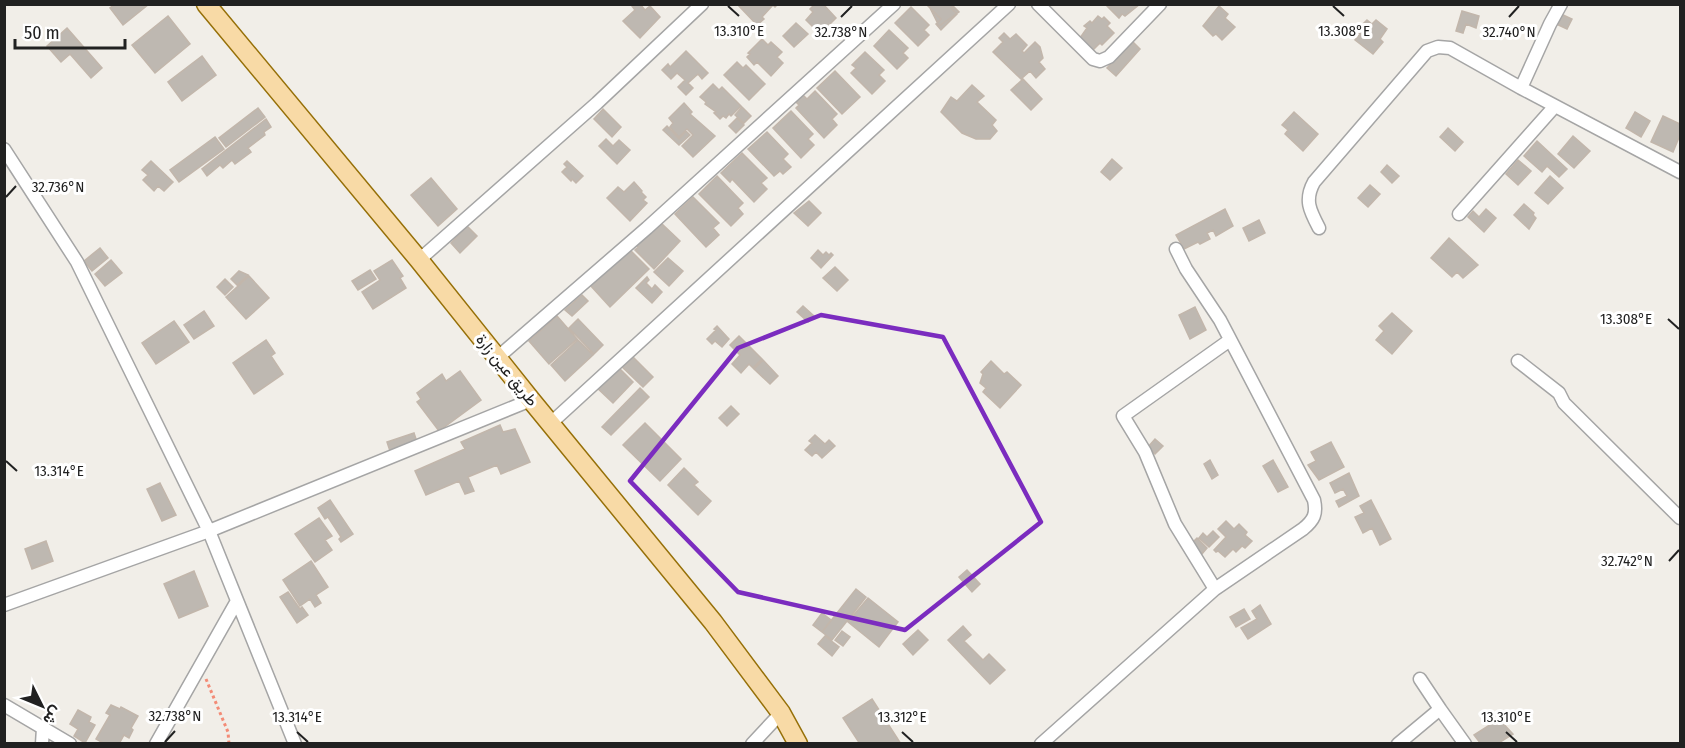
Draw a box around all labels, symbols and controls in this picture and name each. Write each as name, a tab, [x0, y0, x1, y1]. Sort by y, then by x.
scale bar	[15, 12, 124, 50]
text: 50 m	[24, 22, 60, 44]
text: 13.310°E	[714, 22, 764, 40]
text: 13.308°E	[1318, 22, 1370, 40]
text: 32.738°N	[815, 23, 867, 41]
text: 32.740°N	[1482, 23, 1536, 41]
text: 32.736°N	[32, 178, 84, 196]
text: 13.308°E	[1600, 310, 1652, 328]
street label: طريق عين زارة	[471, 330, 542, 411]
text: 13.314°E	[34, 462, 84, 480]
text: 32.742°N	[1601, 552, 1653, 570]
north arrow	[12, 676, 72, 736]
text: ش	[39, 702, 66, 729]
text: 32.738°N	[149, 707, 201, 725]
text: 13.314°E	[272, 708, 322, 726]
text: 13.312°E	[878, 708, 926, 726]
text: 13.310°E	[1481, 708, 1531, 726]

